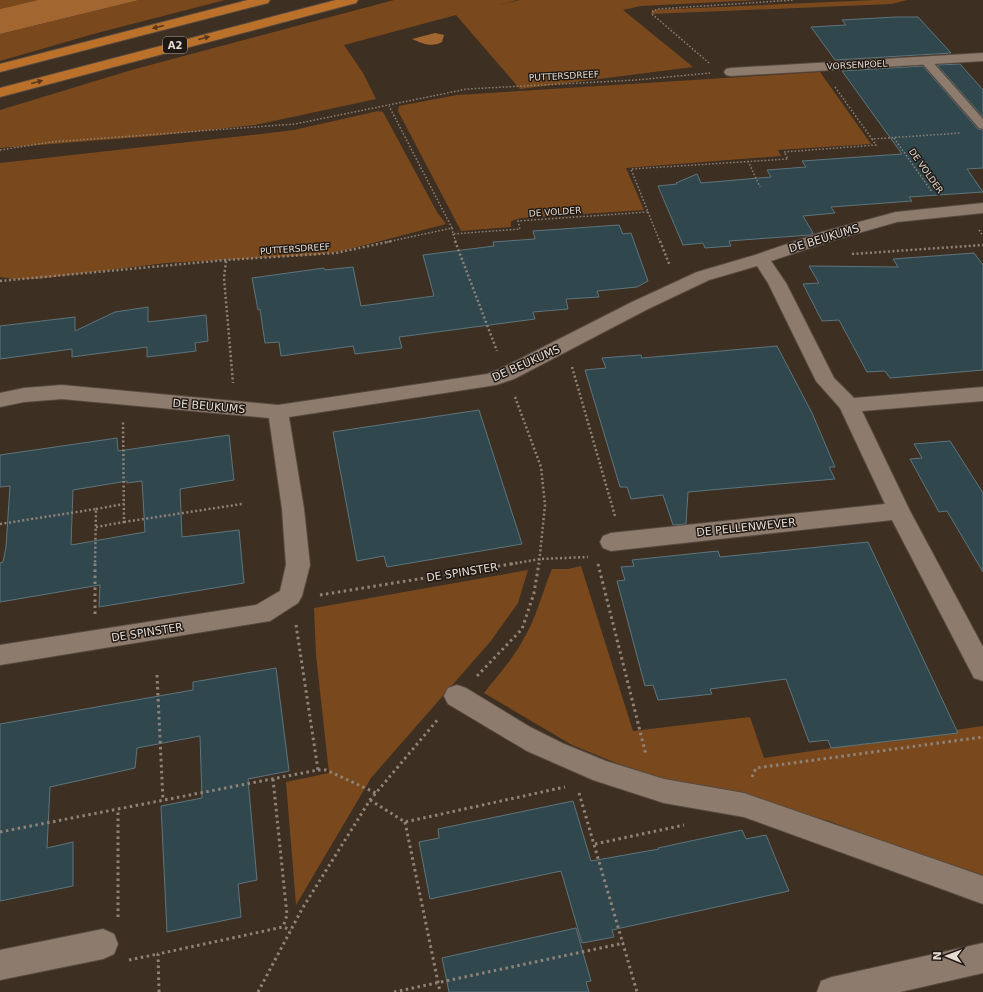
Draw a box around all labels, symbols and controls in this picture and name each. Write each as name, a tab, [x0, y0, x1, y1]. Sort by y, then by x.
one-way arrow	[152, 25, 164, 31]
one-way arrow	[198, 35, 210, 41]
road number: A2	[163, 37, 187, 53]
street label: VORSENPOEL	[826, 58, 888, 72]
street label: PUTTERSDREEF	[529, 69, 599, 83]
one-way arrow	[31, 79, 44, 85]
street label: DE VOLDER	[907, 147, 945, 195]
street label: DE VOLDER	[528, 205, 582, 219]
street label: DE BEUKUMS	[787, 222, 861, 255]
street label: PUTTERSDREEF	[260, 242, 330, 256]
street label: DE BEUKUMS	[490, 343, 562, 384]
street label: DE BEUKUMS	[172, 397, 246, 416]
street label: DE PELLENWEVER	[696, 516, 797, 539]
street label: DE SPINSTER	[425, 560, 499, 585]
street label: DE SPINSTER	[110, 620, 184, 645]
north arrow	[927, 936, 967, 976]
text: N	[931, 951, 944, 961]

